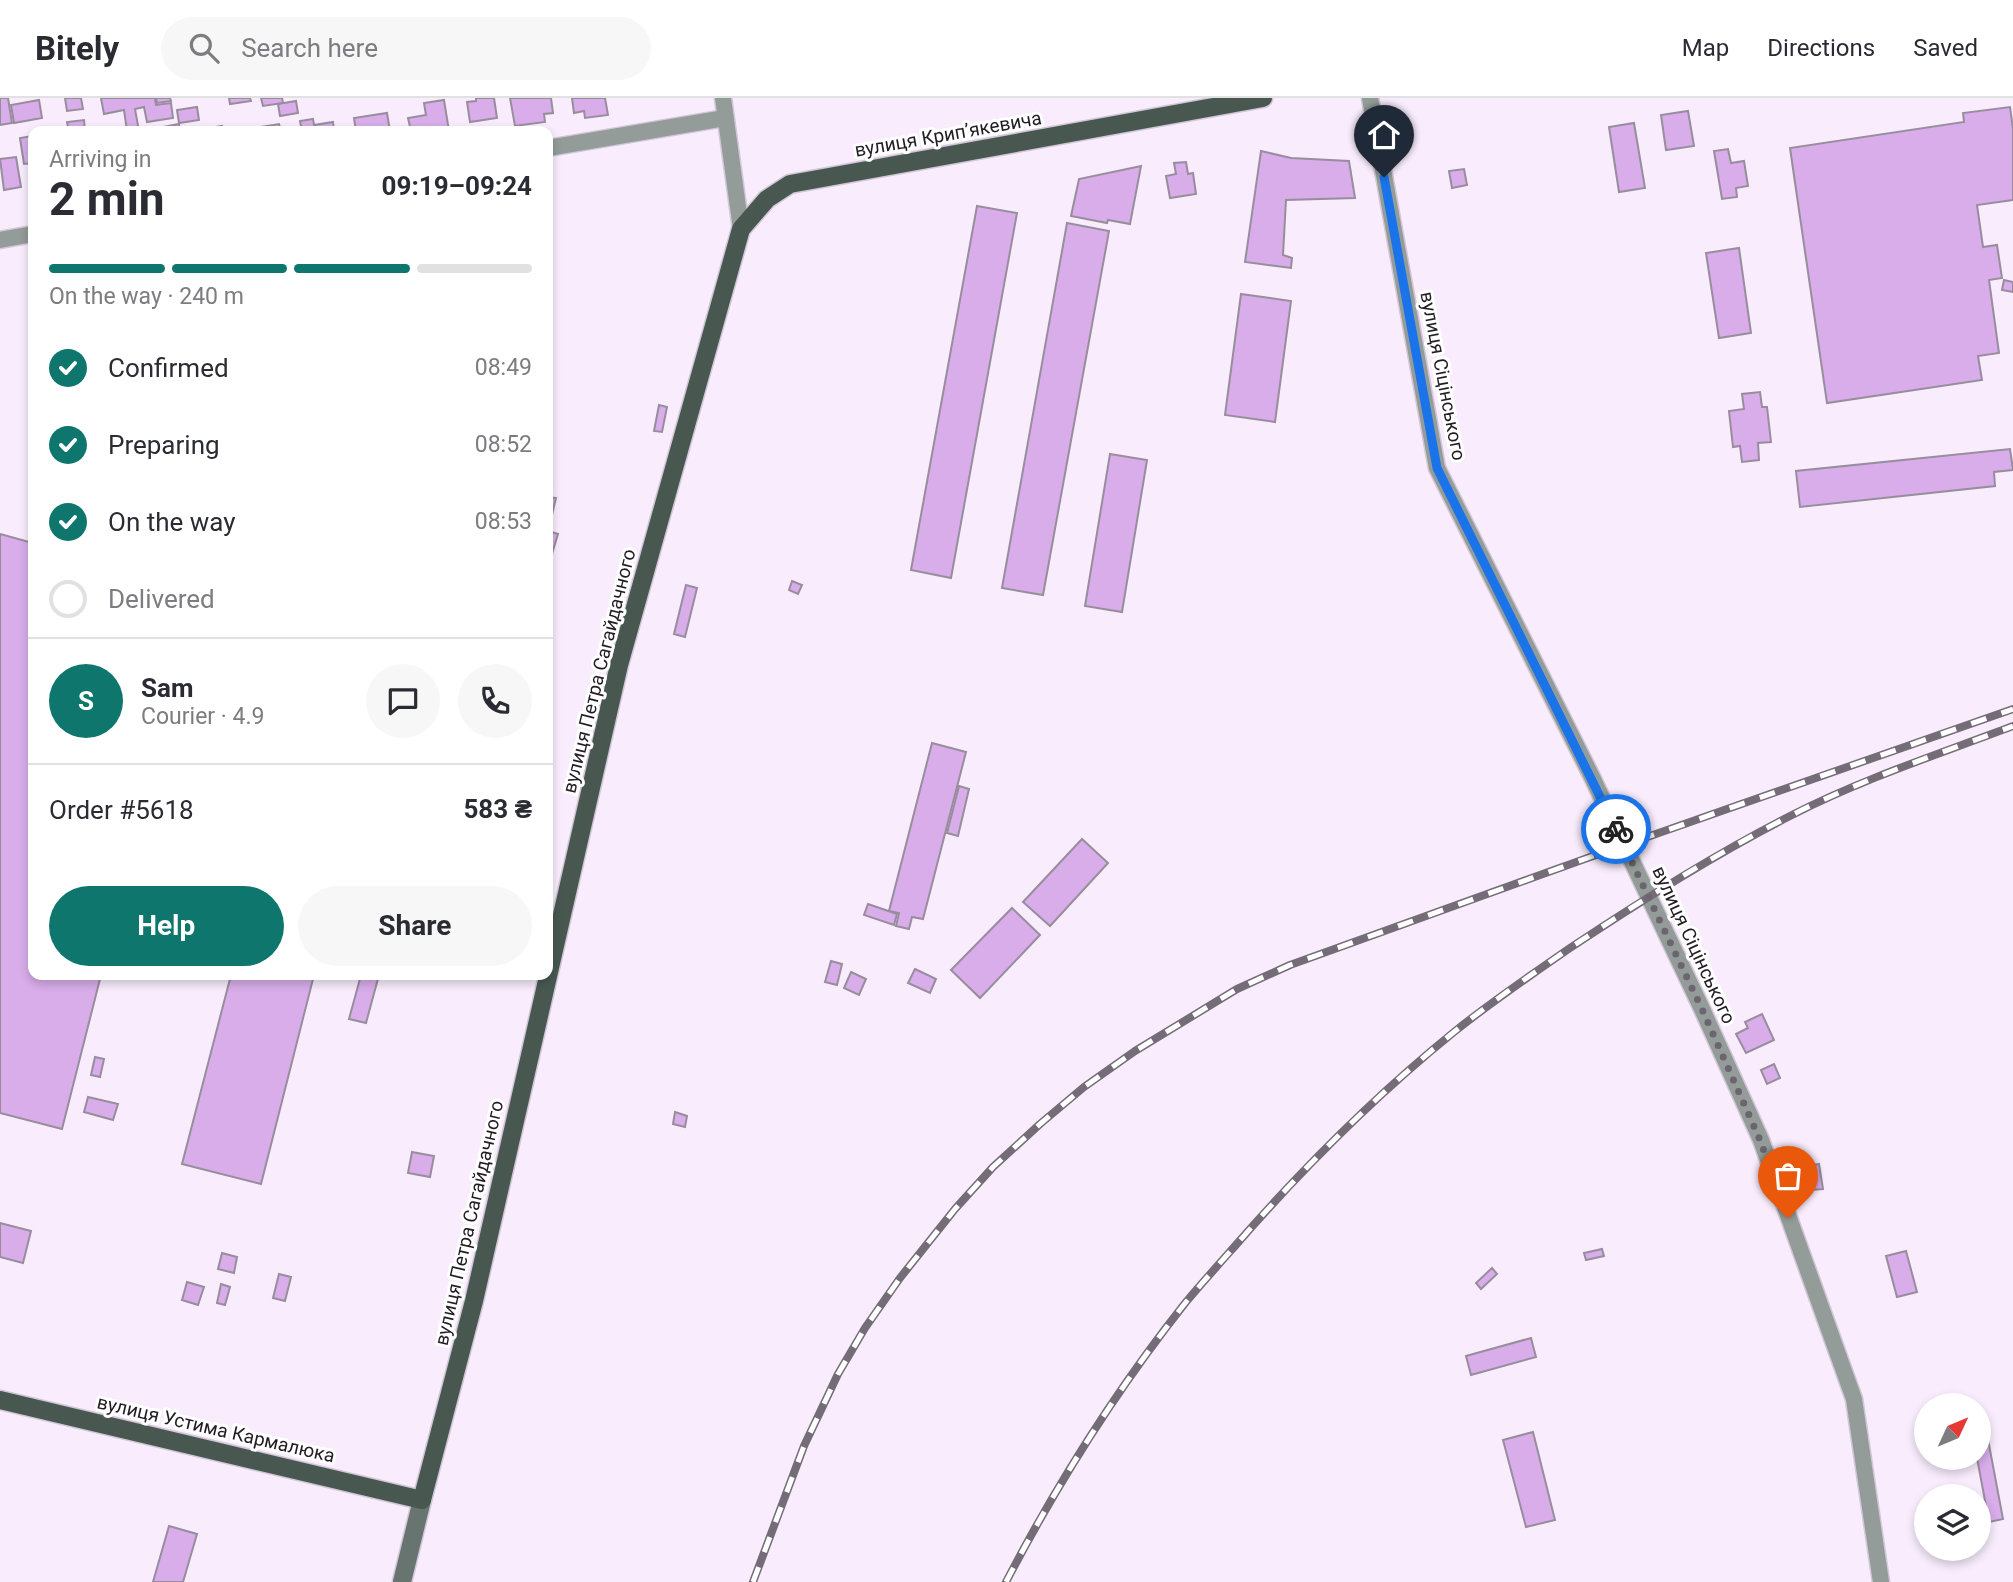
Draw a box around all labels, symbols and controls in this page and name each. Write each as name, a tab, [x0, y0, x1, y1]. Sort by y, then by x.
search box	[161, 17, 651, 80]
text: Bitely	[35, 29, 119, 68]
icon: search	[185, 29, 223, 67]
text: Search here	[241, 33, 378, 63]
text: Map	[1682, 34, 1729, 62]
text: Directions	[1767, 34, 1875, 62]
text: Saved	[1913, 34, 1978, 62]
pin	[1354, 105, 1414, 177]
street label: вулиця Крипʼякевича	[853, 106, 1043, 162]
icon: home	[1365, 116, 1403, 154]
text: Arriving in	[49, 146, 152, 173]
text: 09:19–09:24	[382, 171, 532, 201]
text: 2 min	[49, 172, 165, 226]
text: On the way · 240 m	[49, 283, 244, 310]
street label: вулиця Сіцінського	[1415, 290, 1471, 462]
icon: check	[49, 349, 87, 387]
text: Confirmed	[108, 353, 229, 383]
text: 08:49	[475, 354, 532, 381]
icon: check	[49, 426, 87, 464]
text: Preparing	[108, 430, 220, 460]
text: 08:52	[475, 431, 532, 458]
icon: check	[49, 503, 87, 541]
text: On the way	[108, 507, 236, 537]
text: 08:53	[475, 508, 532, 535]
street label: вулиця Петра Сагайдачного	[558, 547, 640, 795]
text: Delivered	[108, 584, 215, 614]
button: chat	[366, 664, 440, 738]
button: phone	[458, 664, 532, 738]
text: Sam	[141, 673, 193, 703]
text: S	[78, 686, 94, 716]
text: Courier · 4.9	[141, 703, 264, 730]
text: 583 ₴	[463, 794, 532, 824]
courier	[1581, 794, 1651, 864]
text: Order #5618	[49, 795, 194, 825]
icon: bike	[1597, 810, 1635, 848]
street label: вулиця Сіцінського	[1647, 862, 1741, 1028]
button: Help	[49, 886, 284, 966]
button: Share	[298, 886, 532, 966]
street label: вулиця Петра Сагайдачного	[430, 1098, 508, 1348]
pin	[1758, 1146, 1818, 1218]
icon: bag	[1769, 1157, 1807, 1195]
street label: вулиця Устима Кармалюка	[95, 1390, 337, 1468]
north arrow	[1914, 1393, 1992, 1470]
map controls	[1914, 1393, 1991, 1561]
button: layers	[1914, 1484, 1991, 1561]

